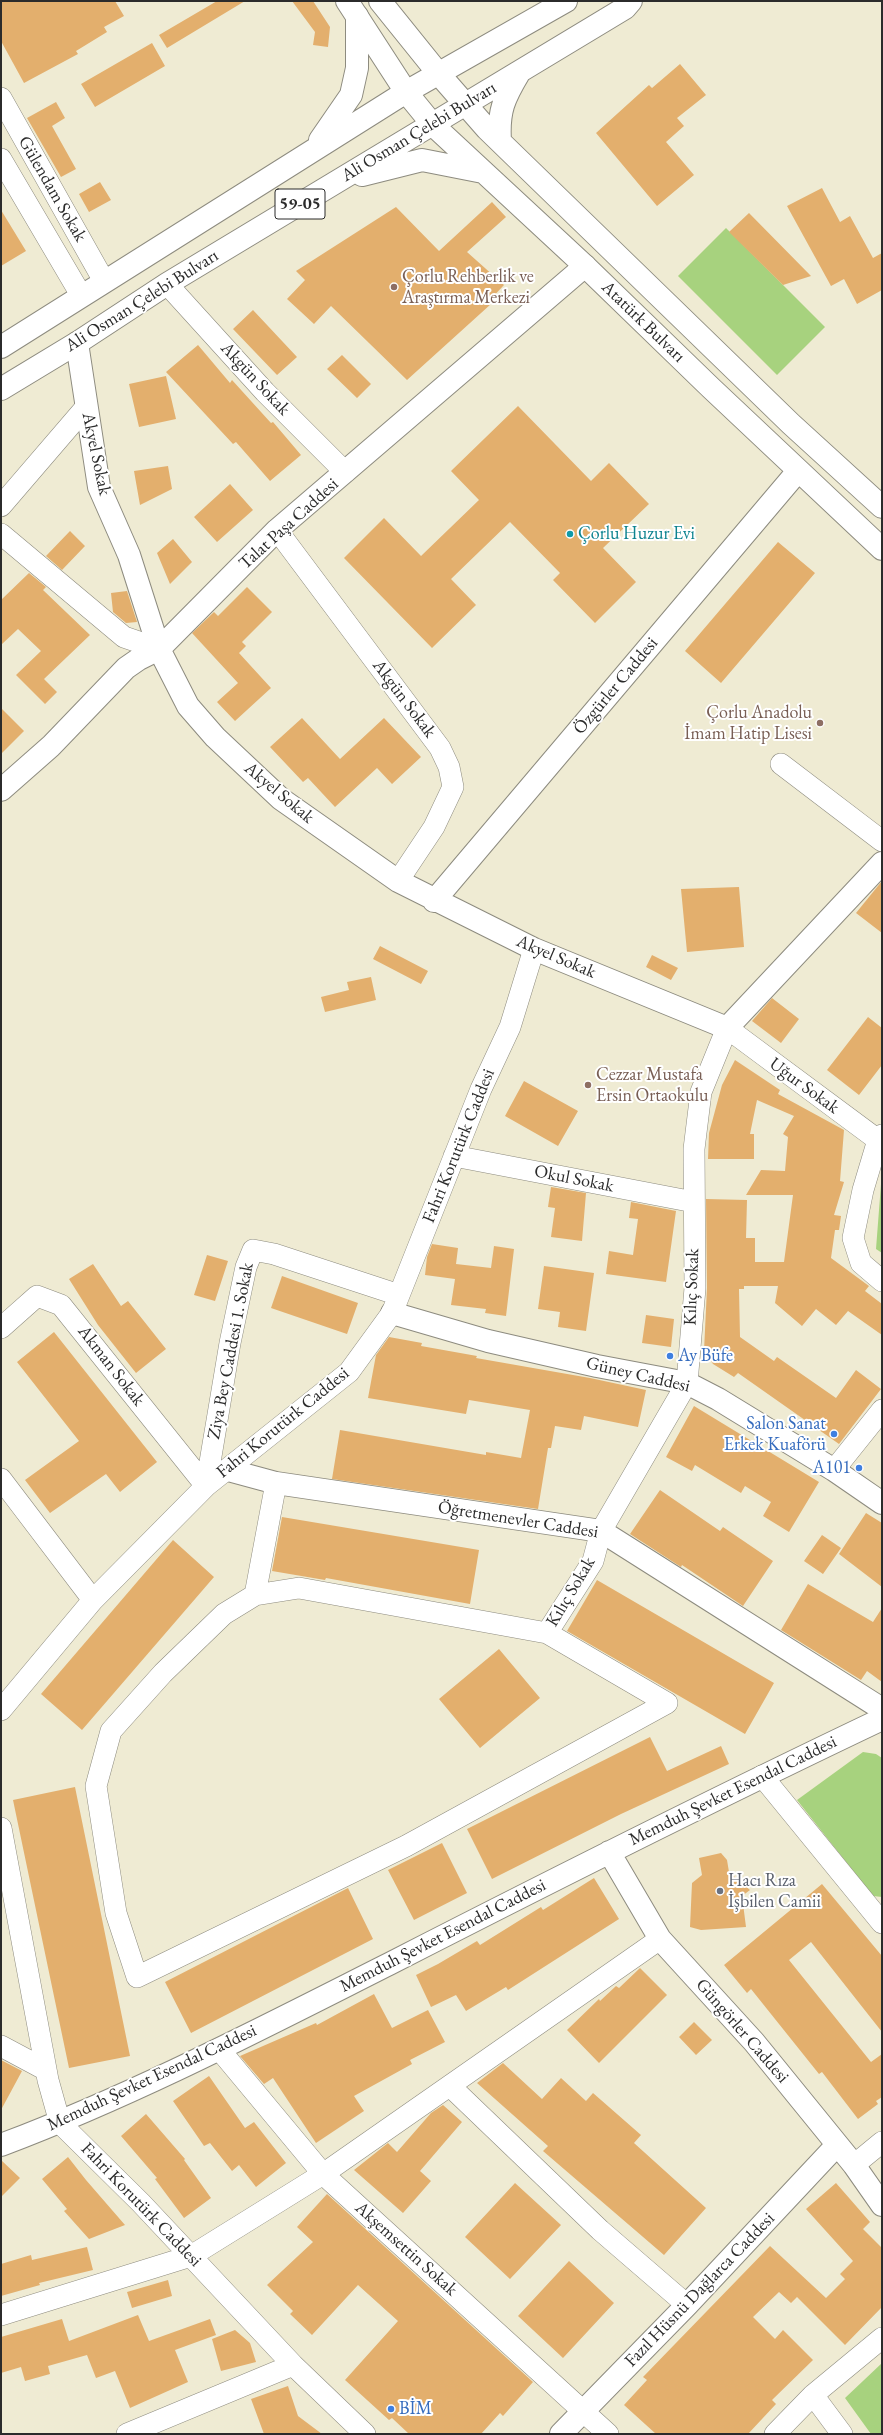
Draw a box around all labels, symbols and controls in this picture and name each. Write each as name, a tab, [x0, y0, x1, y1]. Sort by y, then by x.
street label: Ali Osman Çelebi Bulvarı	[338, 77, 500, 187]
street label: Gülendam Sokak	[13, 132, 91, 246]
road number: 59-05	[275, 189, 325, 219]
street label: Ali Osman Çelebi Bulvarı	[61, 245, 223, 357]
place label: Çorlu Rehberlik ve Araştırma Merkezi	[402, 266, 534, 308]
street label: Atatürk Bulvarı	[597, 277, 689, 367]
marker: Çorlu Rehberlik ve Araştırma Merkezi	[389, 282, 399, 292]
street label: Akgün Sokak	[216, 338, 294, 420]
street label: Akyel Sokak	[77, 411, 115, 497]
street label: Talat Paşa Caddesi	[235, 474, 343, 574]
place label: Çorlu Huzur Evi	[578, 523, 695, 545]
marker: Çorlu Huzur Evi	[565, 529, 575, 539]
street label: Özgürler Caddesi	[569, 633, 663, 739]
street label: Akgün Sokak	[368, 656, 440, 742]
place label: Çorlu Anadolu İmam Hatip Lisesi	[684, 702, 812, 744]
marker: Çorlu Anadolu İmam Hatip Lisesi	[815, 718, 825, 728]
street label: Akyel Sokak	[240, 758, 318, 828]
street label: Akyel Sokak	[513, 931, 599, 983]
street label: Uğur Sokak	[765, 1053, 843, 1119]
place label: Cezzar Mustafa Ersin Ortaokulu	[596, 1064, 708, 1106]
street label: Fahri Korutürk Caddesi	[418, 1066, 500, 1226]
marker: Cezzar Mustafa Ersin Ortaokulu	[583, 1080, 593, 1090]
street label: Okul Sokak	[532, 1161, 616, 1197]
street label: Kılıç Sokak	[680, 1248, 704, 1326]
street label: Ziya Bey Caddesi 1. Sokak	[203, 1261, 259, 1441]
street label: Akman Sokak	[73, 1321, 149, 1411]
place label: Ay Büfe	[678, 1345, 733, 1367]
marker: Ay Büfe	[665, 1351, 675, 1361]
street label: Güney Caddesi	[584, 1353, 692, 1397]
street label: Fahri Korutürk Caddesi	[212, 1363, 354, 1483]
place label: Salon Sanat Erkek Kuaförü	[724, 1413, 826, 1456]
marker: Salon Sanat Erkek Kuaförü	[829, 1429, 839, 1439]
place label: A101	[813, 1457, 851, 1479]
marker: A101	[854, 1463, 864, 1473]
street label: Öğretmenevler Caddesi	[436, 1497, 600, 1543]
street label: Kılıç Sokak	[542, 1553, 600, 1631]
street label: Memduh Şevket Esendal Caddesi	[626, 1731, 840, 1851]
place label: Hacı Rıza İşbilen Camii	[728, 1870, 821, 1912]
street label: Memduh Şevket Esendal Caddesi	[336, 1875, 550, 1997]
marker: Hacı Rıza İşbilen Camii	[715, 1886, 725, 1896]
street label: Güngörler Caddesi	[691, 1974, 793, 2088]
street label: Memduh Şevket Esendal Caddesi	[44, 2020, 260, 2136]
street label: Fahri Korutürk Caddesi	[76, 2138, 206, 2272]
street label: Akşemsettin Sokak	[350, 2197, 462, 2301]
street label: Fazıl Hüsnü Dağlarca Caddesi	[621, 2208, 779, 2372]
place label: BİM	[399, 2398, 432, 2420]
marker: BİM	[386, 2404, 396, 2414]

